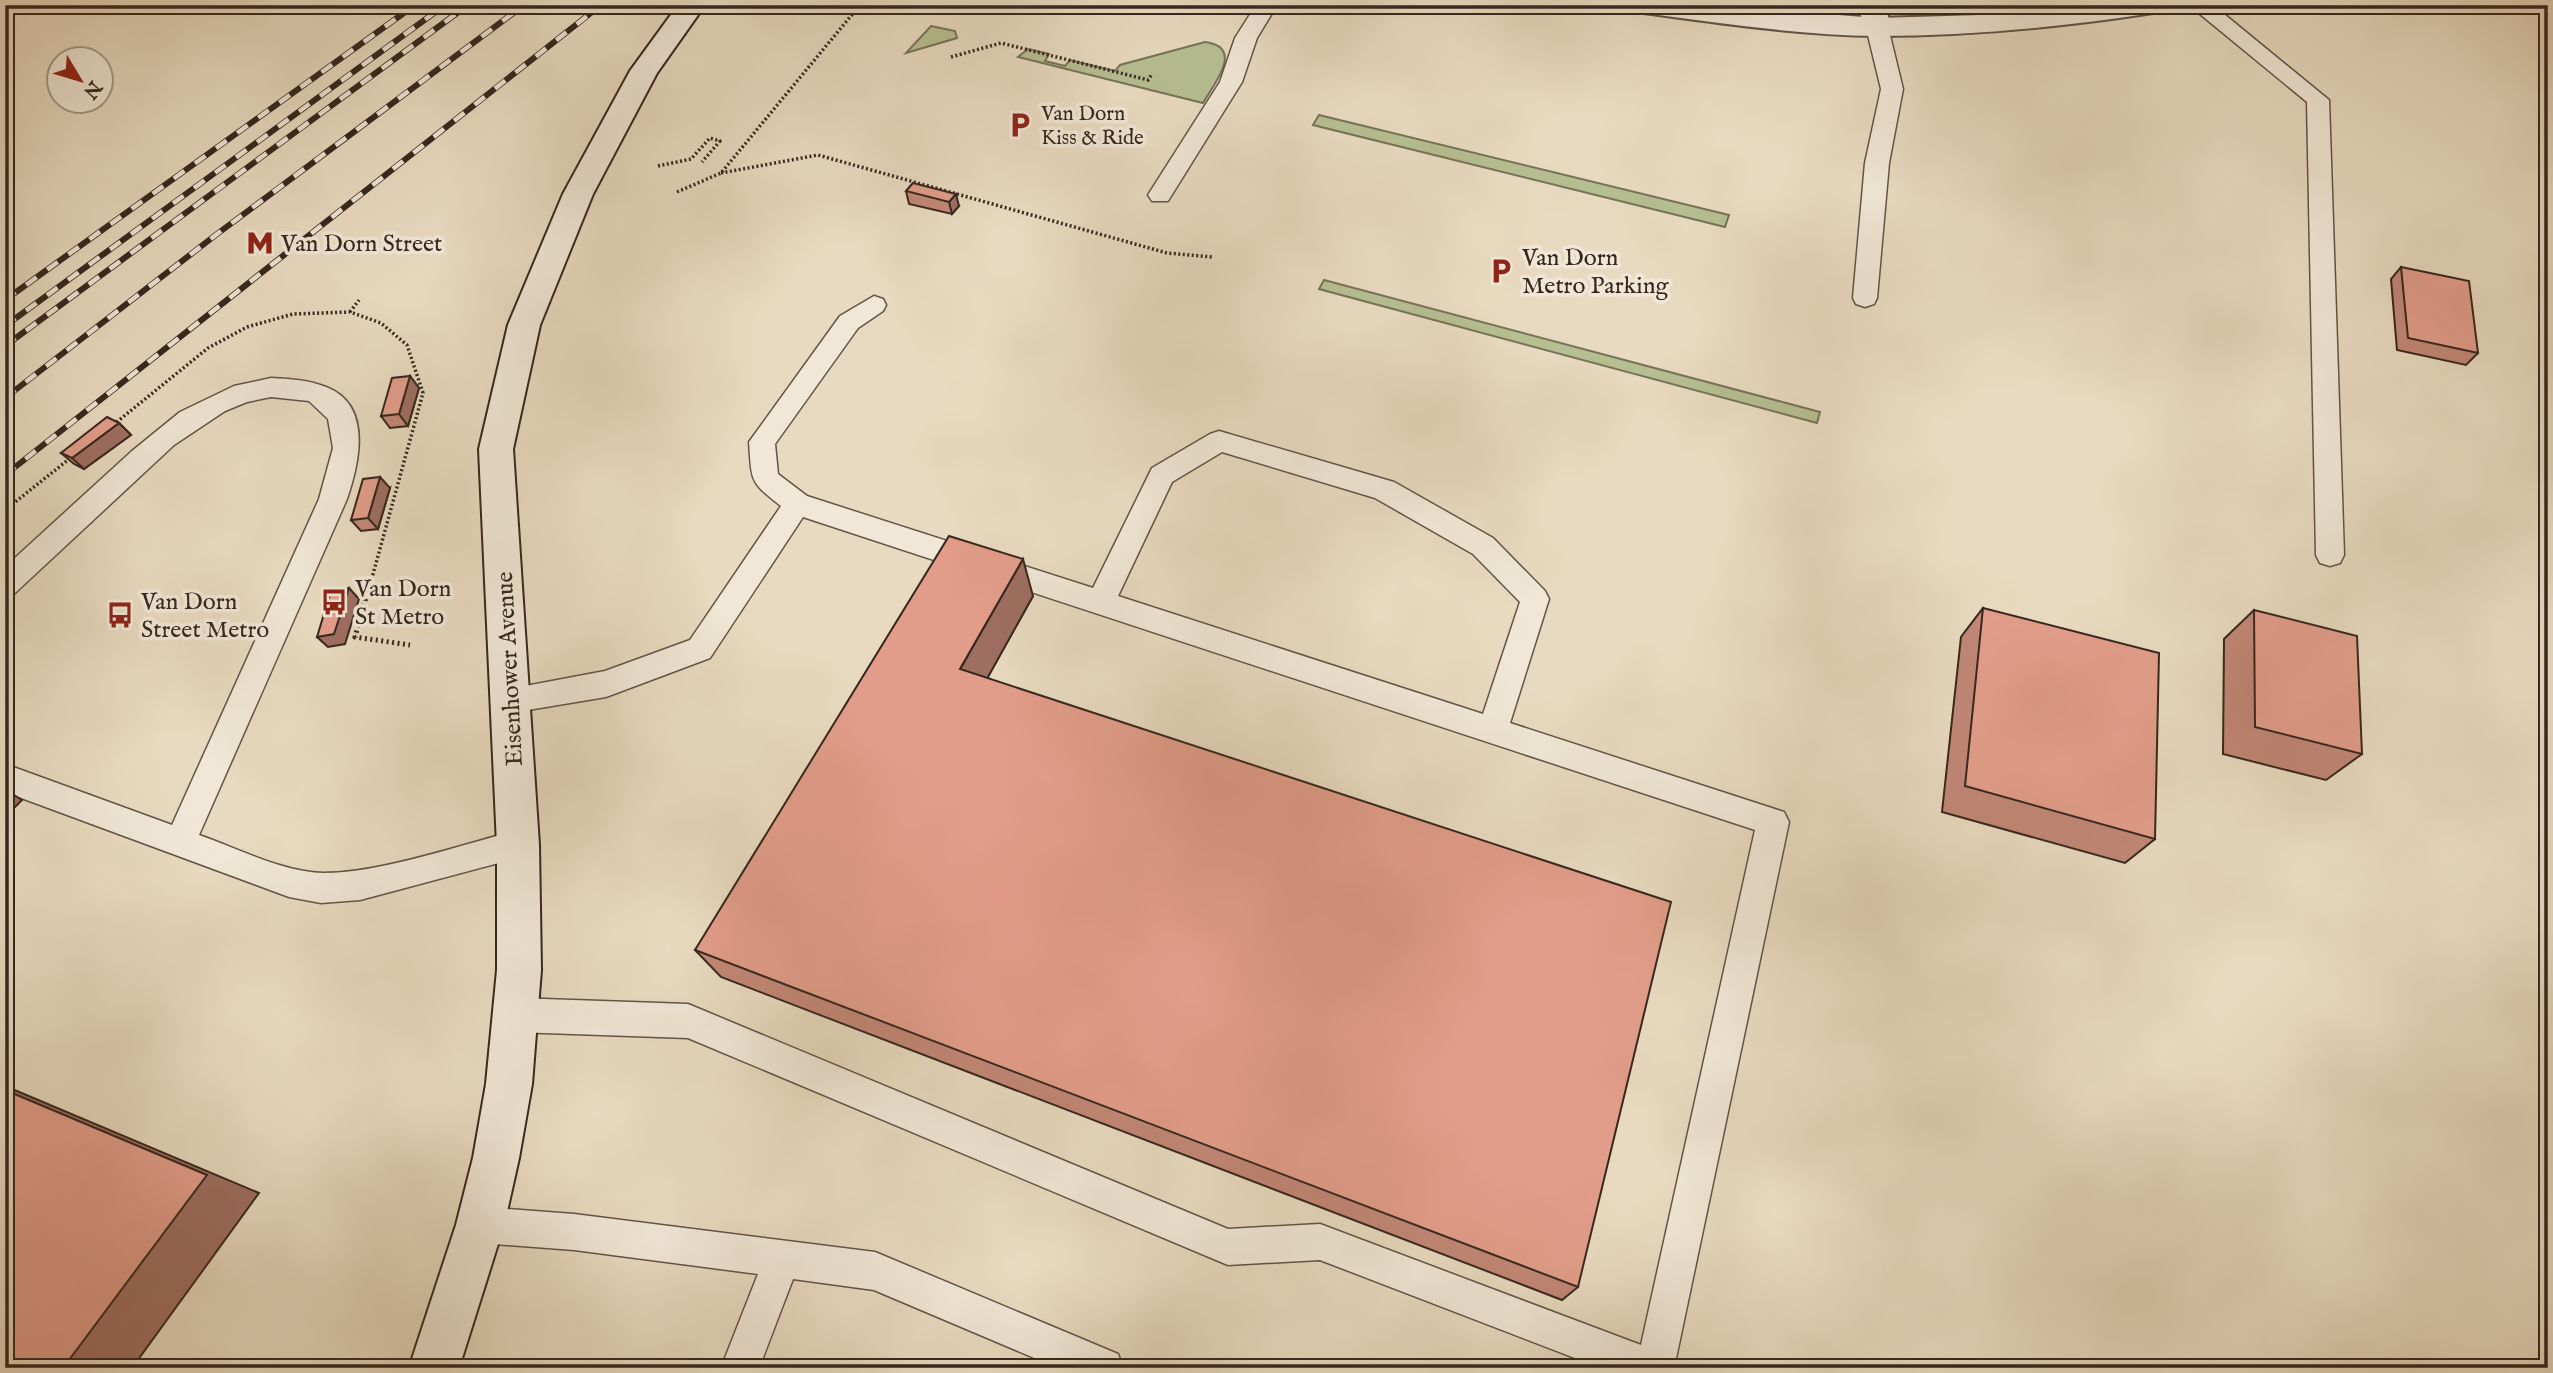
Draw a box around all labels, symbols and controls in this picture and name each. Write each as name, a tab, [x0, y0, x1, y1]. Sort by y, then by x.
north arrow	[46, 46, 116, 116]
text: N	[77, 75, 107, 104]
place label: Van Dorn Kiss & Ride	[1040, 101, 1144, 152]
parking icon: Van Dorn Kiss & Ride	[1005, 110, 1035, 140]
metro station icon: Van Dorn Street	[245, 228, 275, 258]
place label: Van Dorn Street	[280, 229, 442, 260]
place label: Van Dorn Metro Parking	[1521, 243, 1669, 302]
parking icon: Van Dorn Metro Parking	[1486, 256, 1516, 286]
street label: Eisenhower Avenue	[490, 571, 531, 767]
place label: Van Dorn St Metro	[354, 574, 452, 633]
place label: Van Dorn Street Metro	[140, 587, 269, 646]
bus stop icon: Van Dorn St Metro	[319, 587, 349, 617]
bus stop icon: Van Dorn Street Metro	[105, 600, 135, 630]

